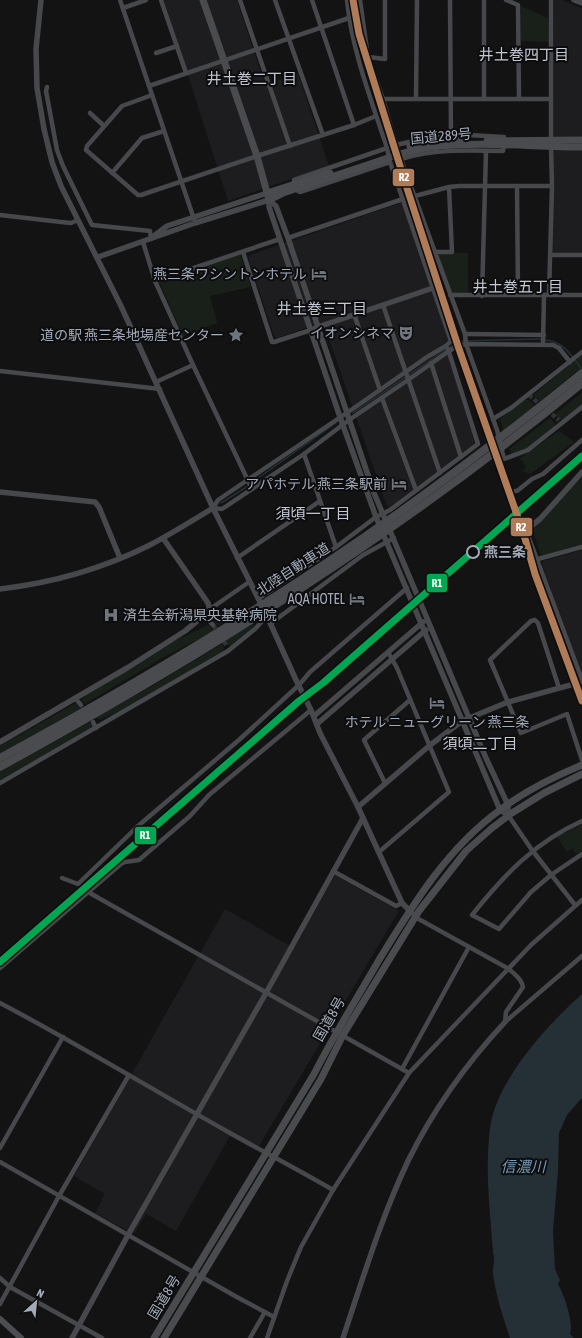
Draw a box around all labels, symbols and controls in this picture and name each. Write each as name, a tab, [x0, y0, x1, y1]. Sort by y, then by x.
district label: 井土巻四丁目	[479, 46, 569, 63]
district label: 井土巻二丁目	[207, 70, 297, 87]
street label: 国道289号	[410, 125, 472, 147]
line badge: R2	[392, 168, 415, 187]
text: R2	[399, 171, 409, 183]
hotel icon: 燕三条ワシントンホテル	[310, 265, 328, 283]
place label: 燕三条ワシントンホテル	[153, 266, 307, 282]
district label: 井土巻五丁目	[473, 278, 563, 295]
district label: 井土巻三丁目	[277, 300, 367, 317]
theatre icon: イオンシネマ	[397, 324, 415, 342]
place label: イオンシネマ	[310, 325, 394, 341]
place icon: 道の駅 燕三条地場産センター	[227, 326, 245, 344]
place label: 道の駅 燕三条地場産センター	[40, 327, 224, 343]
hotel icon: アパホテル 燕三条駅前	[390, 475, 408, 493]
place label: アパホテル 燕三条駅前	[245, 476, 387, 492]
district label: 須頃一丁目	[275, 505, 351, 522]
line badge: R2	[510, 517, 533, 537]
text: R2	[516, 521, 526, 533]
street label: 北陸自動車道	[253, 539, 333, 599]
place label: 燕三条	[484, 544, 526, 560]
marker: 燕三条	[466, 545, 480, 559]
line badge: R1	[426, 573, 448, 593]
text: R1	[432, 577, 442, 589]
hotel icon: AQA HOTEL	[348, 590, 366, 608]
place label: AQA HOTEL	[288, 591, 346, 607]
hospital icon: 済生会新潟県央基幹病院	[102, 606, 120, 624]
place label: 済生会新潟県央基幹病院	[123, 607, 277, 623]
hotel icon: ホテル ニューグリーン 燕三条	[428, 694, 446, 712]
place label: ホテル ニューグリーン 燕三条	[344, 714, 530, 730]
district label: 須頃二丁目	[442, 735, 518, 752]
line badge: R1	[134, 826, 157, 845]
text: R1	[140, 829, 150, 841]
street label: 国道8号	[310, 994, 348, 1044]
water label: 信濃川	[500, 1158, 547, 1175]
street label: 国道8号	[145, 1272, 183, 1322]
north arrow	[16, 1282, 56, 1322]
text: N	[35, 1286, 46, 1300]

